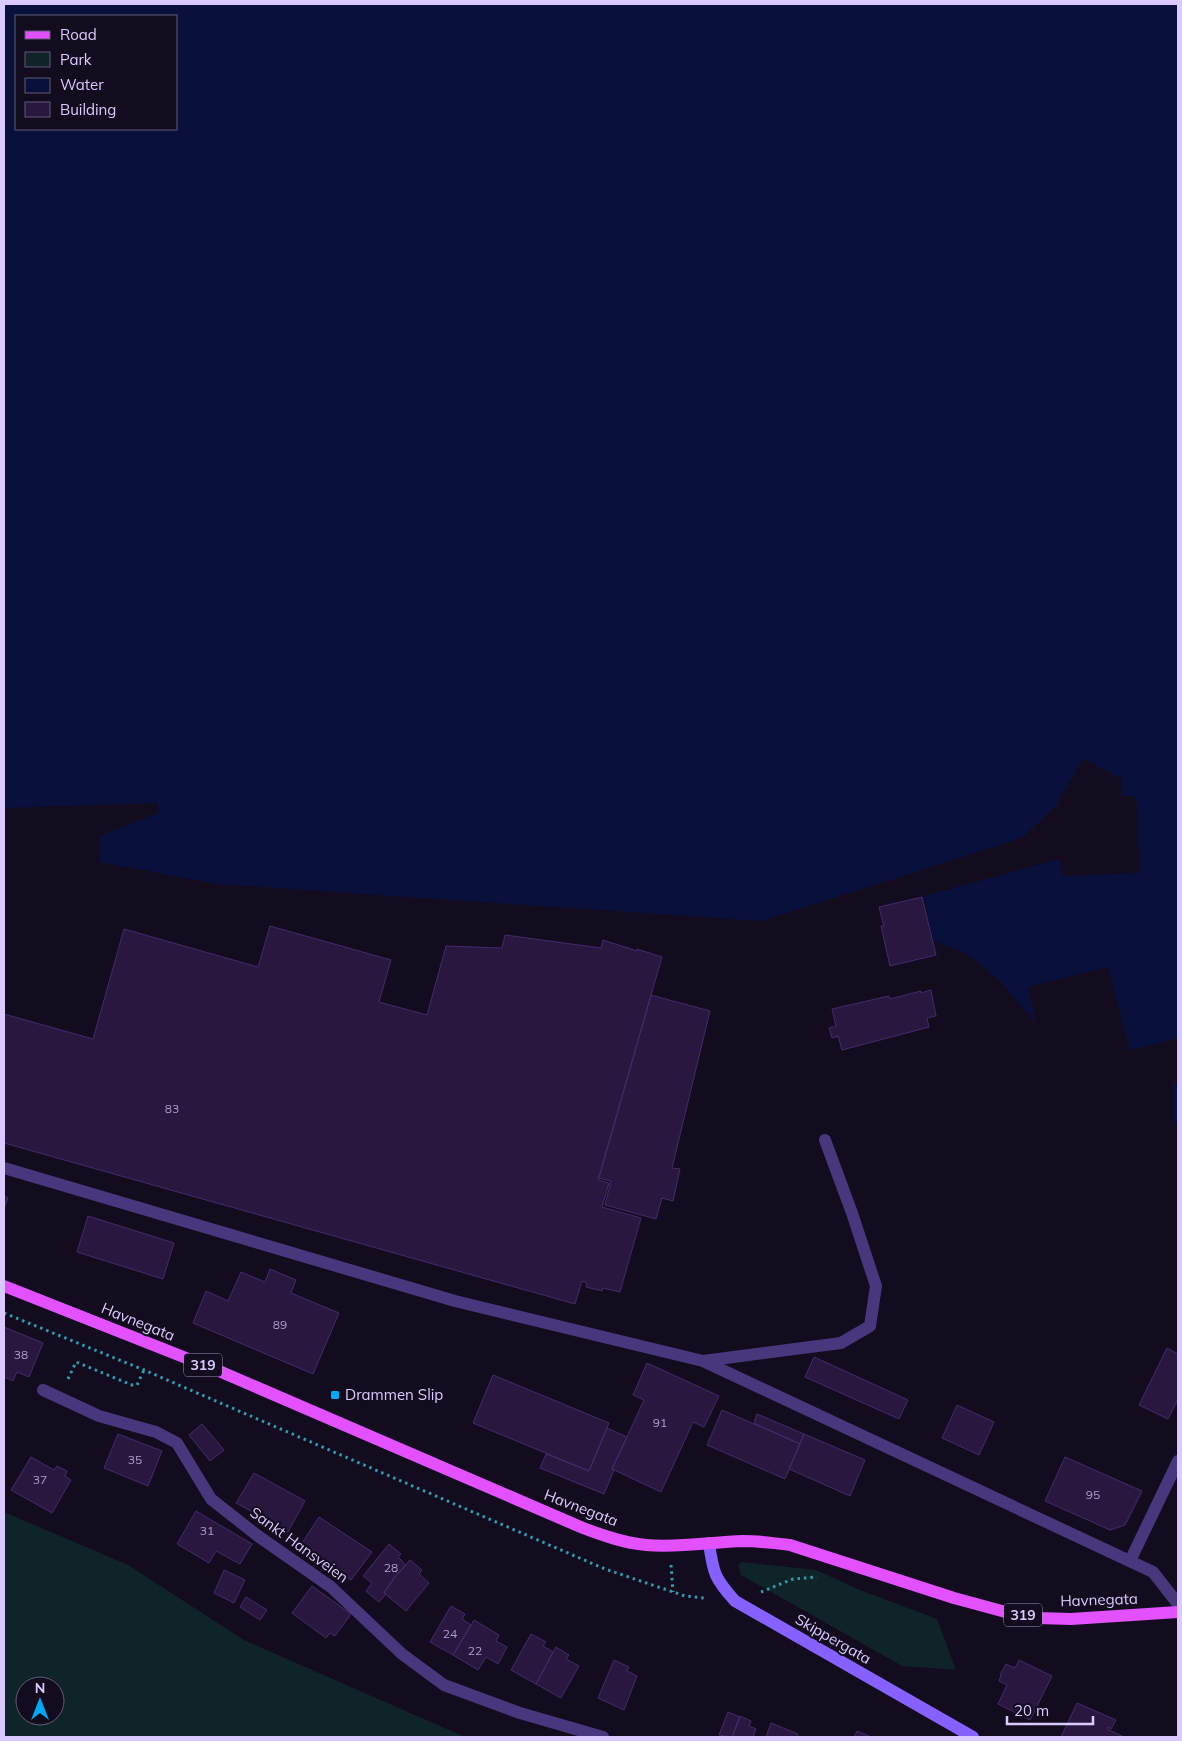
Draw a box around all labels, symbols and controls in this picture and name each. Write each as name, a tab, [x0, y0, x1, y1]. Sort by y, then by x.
legend	[15, 15, 178, 130]
text: Road	[60, 25, 97, 44]
text: Park	[60, 50, 92, 69]
text: Water	[60, 75, 104, 94]
text: Building	[60, 100, 116, 119]
house number: 83	[165, 1101, 179, 1116]
street label: Havnegata	[99, 1298, 178, 1345]
house number: 89	[273, 1317, 287, 1332]
house number: 38	[14, 1347, 28, 1362]
road number: 319	[184, 1354, 222, 1376]
place label: Drammen Slip	[345, 1385, 443, 1404]
marker: Drammen Slip	[329, 1389, 341, 1401]
house number: 91	[653, 1415, 667, 1430]
house number: 35	[128, 1452, 142, 1467]
house number: 37	[33, 1472, 47, 1487]
street label: Havnegata	[542, 1485, 621, 1530]
house number: 95	[1086, 1487, 1100, 1502]
street label: Sankt Hansveien	[246, 1503, 352, 1587]
house number: 31	[200, 1523, 214, 1538]
house number: 28	[384, 1560, 398, 1575]
street label: Havnegata	[1060, 1589, 1138, 1610]
road number: 319	[1004, 1604, 1042, 1626]
street label: Skippergata	[792, 1609, 875, 1668]
house number: 24	[443, 1626, 457, 1641]
house number: 22	[468, 1643, 482, 1658]
north arrow	[15, 1676, 65, 1726]
text: N	[35, 1679, 45, 1697]
scale bar	[1007, 1694, 1093, 1726]
text: 20 m	[1014, 1701, 1049, 1720]

